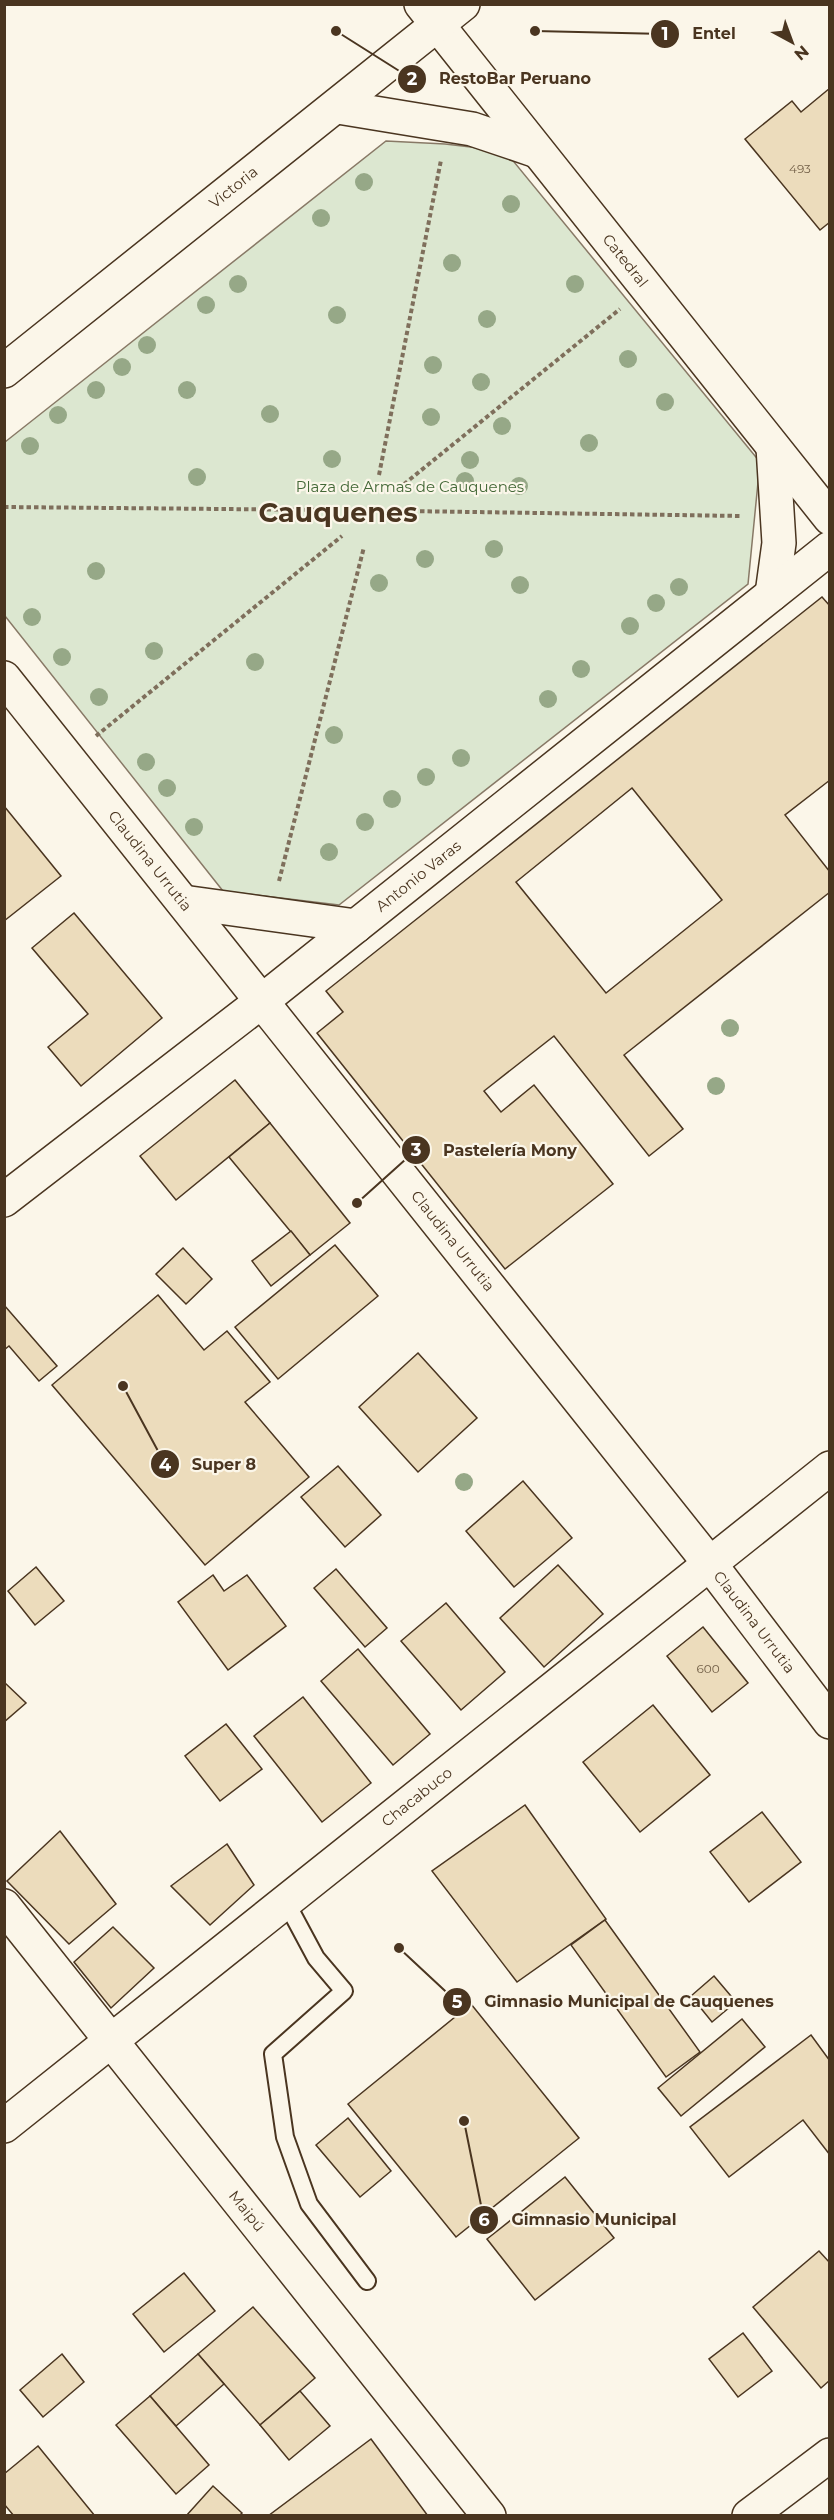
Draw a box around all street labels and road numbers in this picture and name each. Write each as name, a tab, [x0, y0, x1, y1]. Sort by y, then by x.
street label: Victoria	[205, 162, 261, 212]
street label: Catedral	[599, 230, 653, 291]
street label: Claudina Urrutia	[104, 806, 196, 915]
street label: Antonio Varas	[372, 836, 465, 916]
street label: Claudina Urrutia	[407, 1186, 499, 1295]
street label: Claudina Urrutia	[710, 1567, 800, 1677]
street label: Chacabuco	[378, 1763, 456, 1831]
street label: Maipú	[225, 2186, 269, 2235]

